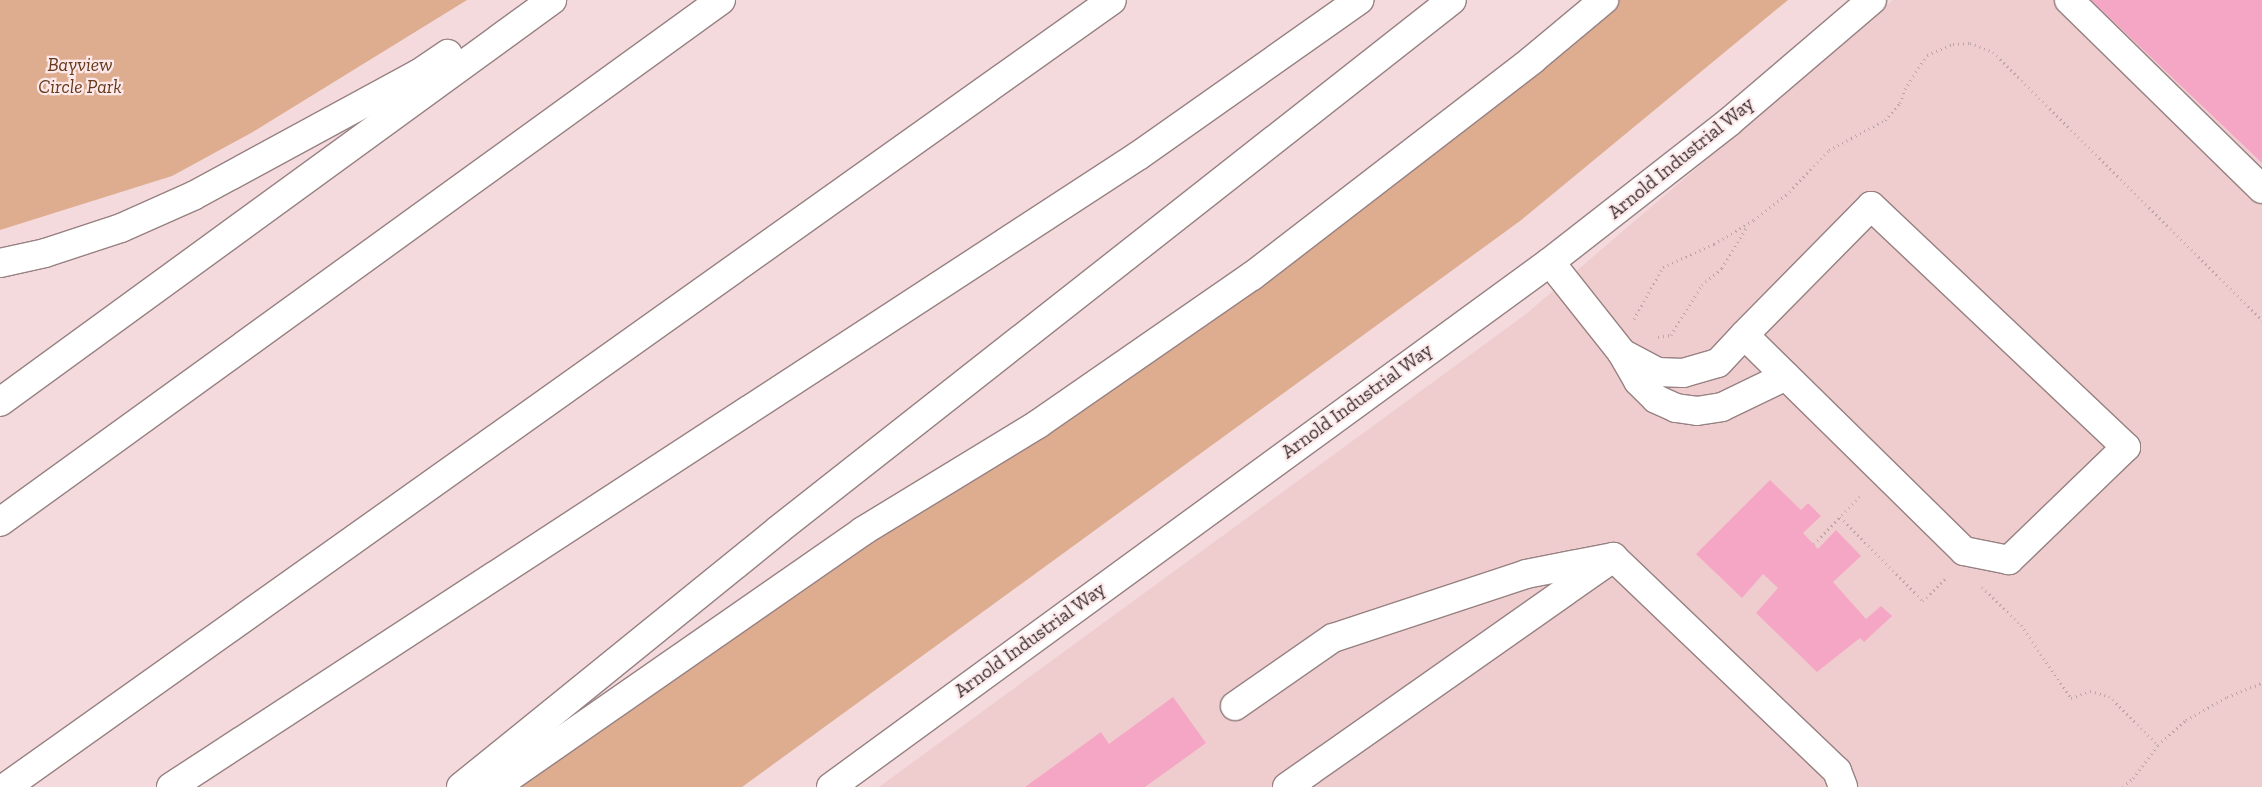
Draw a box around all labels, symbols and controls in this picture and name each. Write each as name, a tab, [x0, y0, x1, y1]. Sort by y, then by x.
park label: Bayview Circle Park	[38, 54, 122, 98]
street label: Arnold Industrial Way	[1603, 92, 1759, 224]
street label: Arnold Industrial Way	[1277, 338, 1437, 464]
street label: Arnold Industrial Way	[950, 577, 1110, 703]

